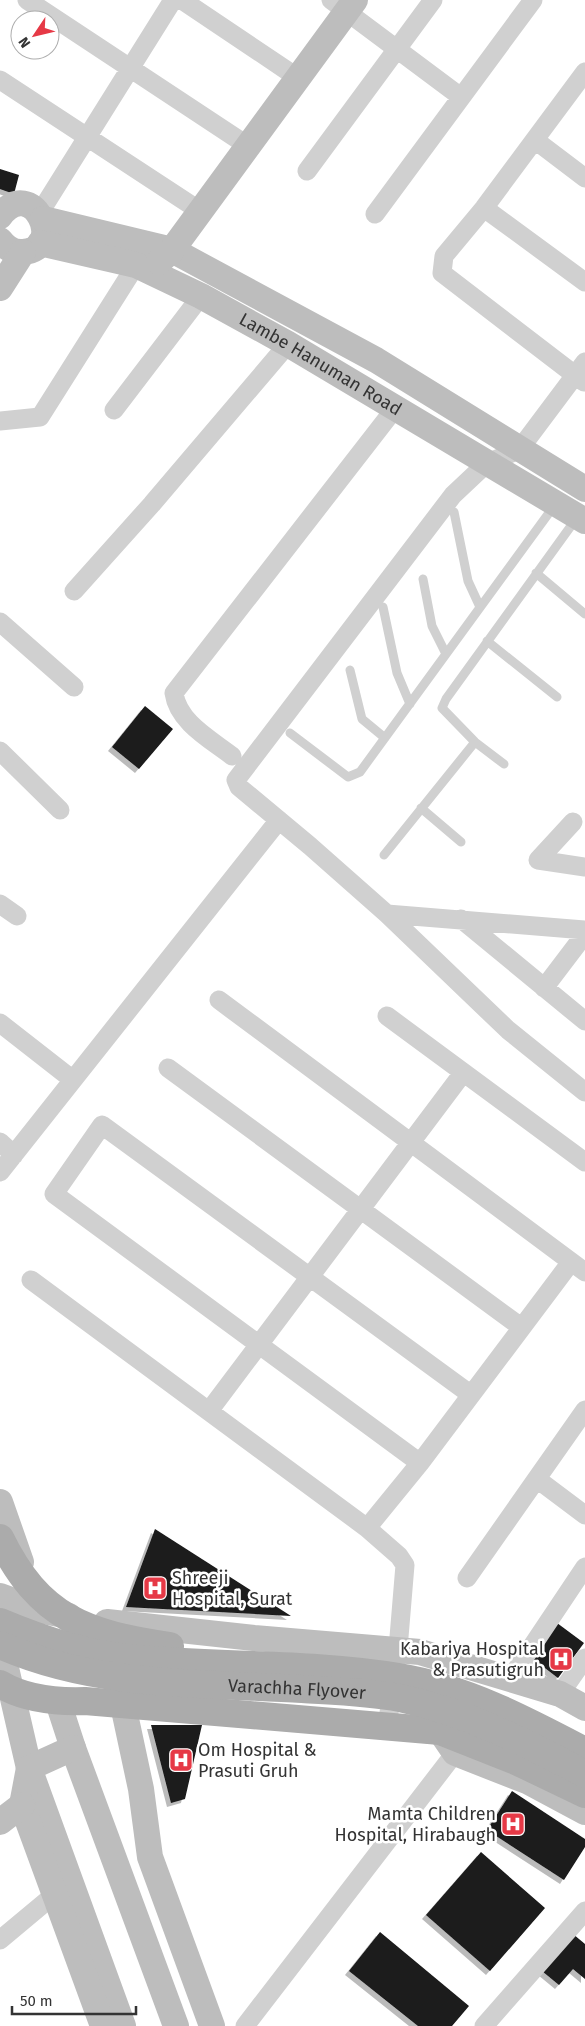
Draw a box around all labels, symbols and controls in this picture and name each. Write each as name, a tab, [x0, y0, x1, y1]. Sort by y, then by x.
north arrow	[10, 10, 60, 60]
text: N	[15, 33, 34, 51]
street label: Lambe Hanuman Road	[235, 308, 406, 420]
place label: Shreeji Hospital, Surat	[172, 1567, 293, 1610]
hospital icon: Shreeji Hospital, Surat	[142, 1575, 168, 1601]
place label: Kabariya Hospital & Prasutigruh	[400, 1638, 544, 1681]
hospital icon: Kabariya Hospital & Prasutigruh	[548, 1646, 574, 1672]
street label: Varachha Flyover	[228, 1675, 367, 1704]
place label: Om Hospital & Prasuti Gruh	[198, 1739, 317, 1782]
hospital icon: Om Hospital & Prasuti Gruh	[168, 1747, 194, 1773]
place label: Mamta Children Hospital, Hirabaugh	[335, 1803, 496, 1846]
hospital icon: Mamta Children Hospital, Hirabaugh	[500, 1811, 526, 1837]
scale bar	[12, 1984, 136, 2016]
text: 50 m	[20, 1992, 53, 2010]

